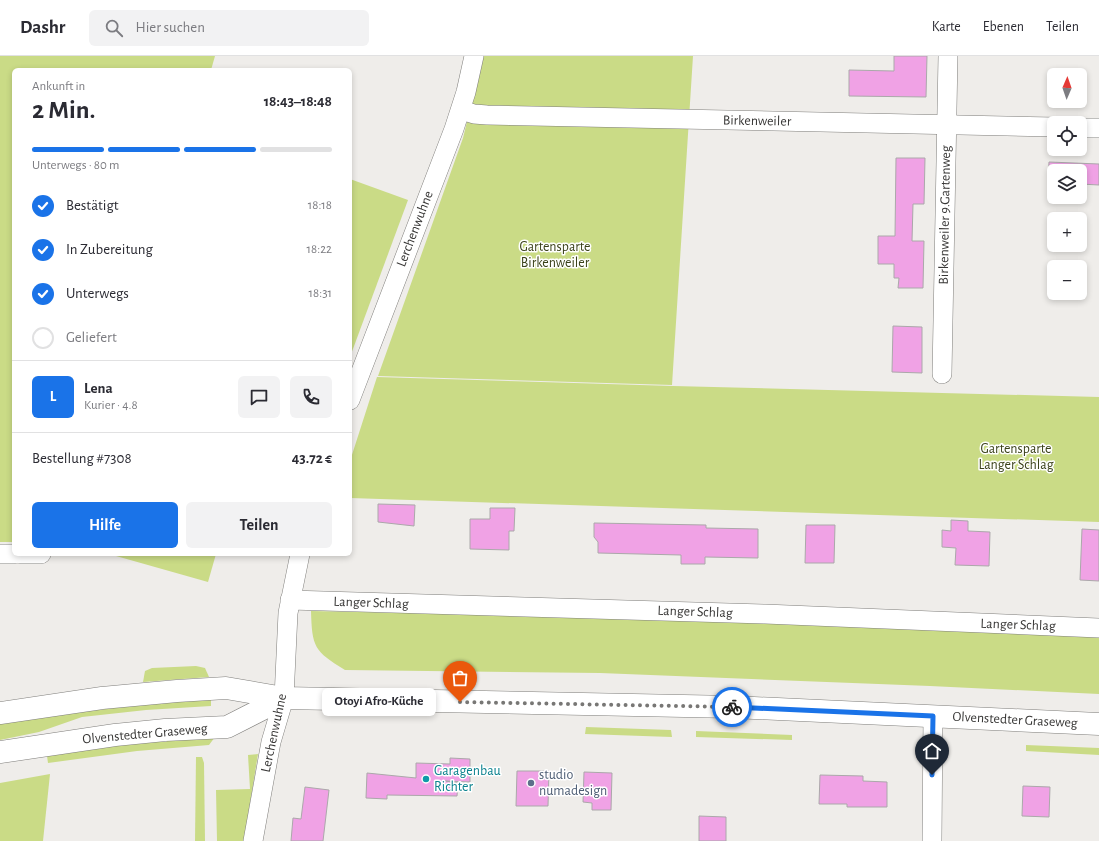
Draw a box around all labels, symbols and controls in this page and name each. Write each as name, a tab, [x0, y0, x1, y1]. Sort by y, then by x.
search box	[89, 10, 369, 46]
icon: search	[103, 17, 125, 39]
text: Dashr	[20, 18, 65, 37]
text: Hier suchen	[135, 20, 205, 35]
text: Karte	[932, 20, 961, 34]
text: Ebenen	[983, 20, 1024, 34]
text: Teilen	[1046, 20, 1079, 34]
north arrow	[1047, 68, 1087, 108]
map controls	[1047, 68, 1087, 300]
text: Ankunft in	[32, 80, 85, 93]
text: 18:43–18:48	[264, 94, 332, 109]
text: 2 Min.	[32, 97, 95, 123]
street label: Birkenweiler	[723, 113, 792, 129]
button: locate	[1047, 116, 1087, 156]
street label: Birkenweiler 9.Gartenweg	[937, 145, 953, 285]
text: Unterwegs · 80 m	[32, 159, 119, 172]
button: layers	[1047, 164, 1087, 204]
street label: Lerchenwuhne	[394, 189, 436, 269]
icon: check	[32, 195, 54, 217]
text: Bestätigt	[66, 198, 119, 213]
text: 18:18	[308, 199, 332, 212]
button: +	[1047, 212, 1087, 252]
icon: check	[32, 239, 54, 261]
park label: Gartensparte Birkenweiler	[520, 240, 590, 270]
text: In Zubereitung	[66, 242, 153, 257]
text: 18:22	[307, 243, 332, 256]
button: −	[1047, 260, 1087, 300]
icon: check	[32, 283, 54, 305]
text: Unterwegs	[66, 286, 129, 301]
text: 18:31	[309, 287, 332, 300]
text: Geliefert	[66, 330, 117, 345]
button: chat	[238, 376, 280, 418]
button: phone	[290, 376, 332, 418]
text: Lena	[84, 381, 113, 396]
text: L	[50, 389, 56, 404]
text: Kurier · 4.8	[84, 399, 138, 412]
park label: Gartensparte Langer Schlag	[978, 442, 1054, 472]
text: Bestellung #7308	[32, 451, 132, 466]
text: 43.72 €	[292, 451, 332, 466]
button: Hilfe	[32, 502, 178, 548]
button: Teilen	[186, 502, 332, 548]
street label: Langer Schlag	[333, 595, 409, 611]
street label: Langer Schlag	[657, 604, 733, 620]
street label: Langer Schlag	[980, 617, 1056, 633]
pin	[443, 661, 477, 702]
icon: bag	[449, 667, 471, 689]
courier	[712, 687, 752, 727]
callout: Otoyi Afro-Küche	[322, 688, 436, 716]
street label: Lerchenwuhne	[259, 692, 289, 774]
text: Otoyi Afro-Küche	[335, 695, 423, 708]
icon: bike	[721, 696, 743, 718]
street label: Olvenstedter Graseweg	[952, 710, 1078, 730]
street label: Olvenstedter Graseweg	[82, 722, 208, 746]
pin	[915, 734, 949, 775]
icon: home	[921, 740, 943, 762]
place label: Garagenbau Richter	[434, 764, 501, 794]
place label: studio numadesign	[539, 768, 607, 798]
marker: Garagenbau Richter	[421, 774, 431, 784]
marker: studio numadesign	[526, 778, 536, 788]

